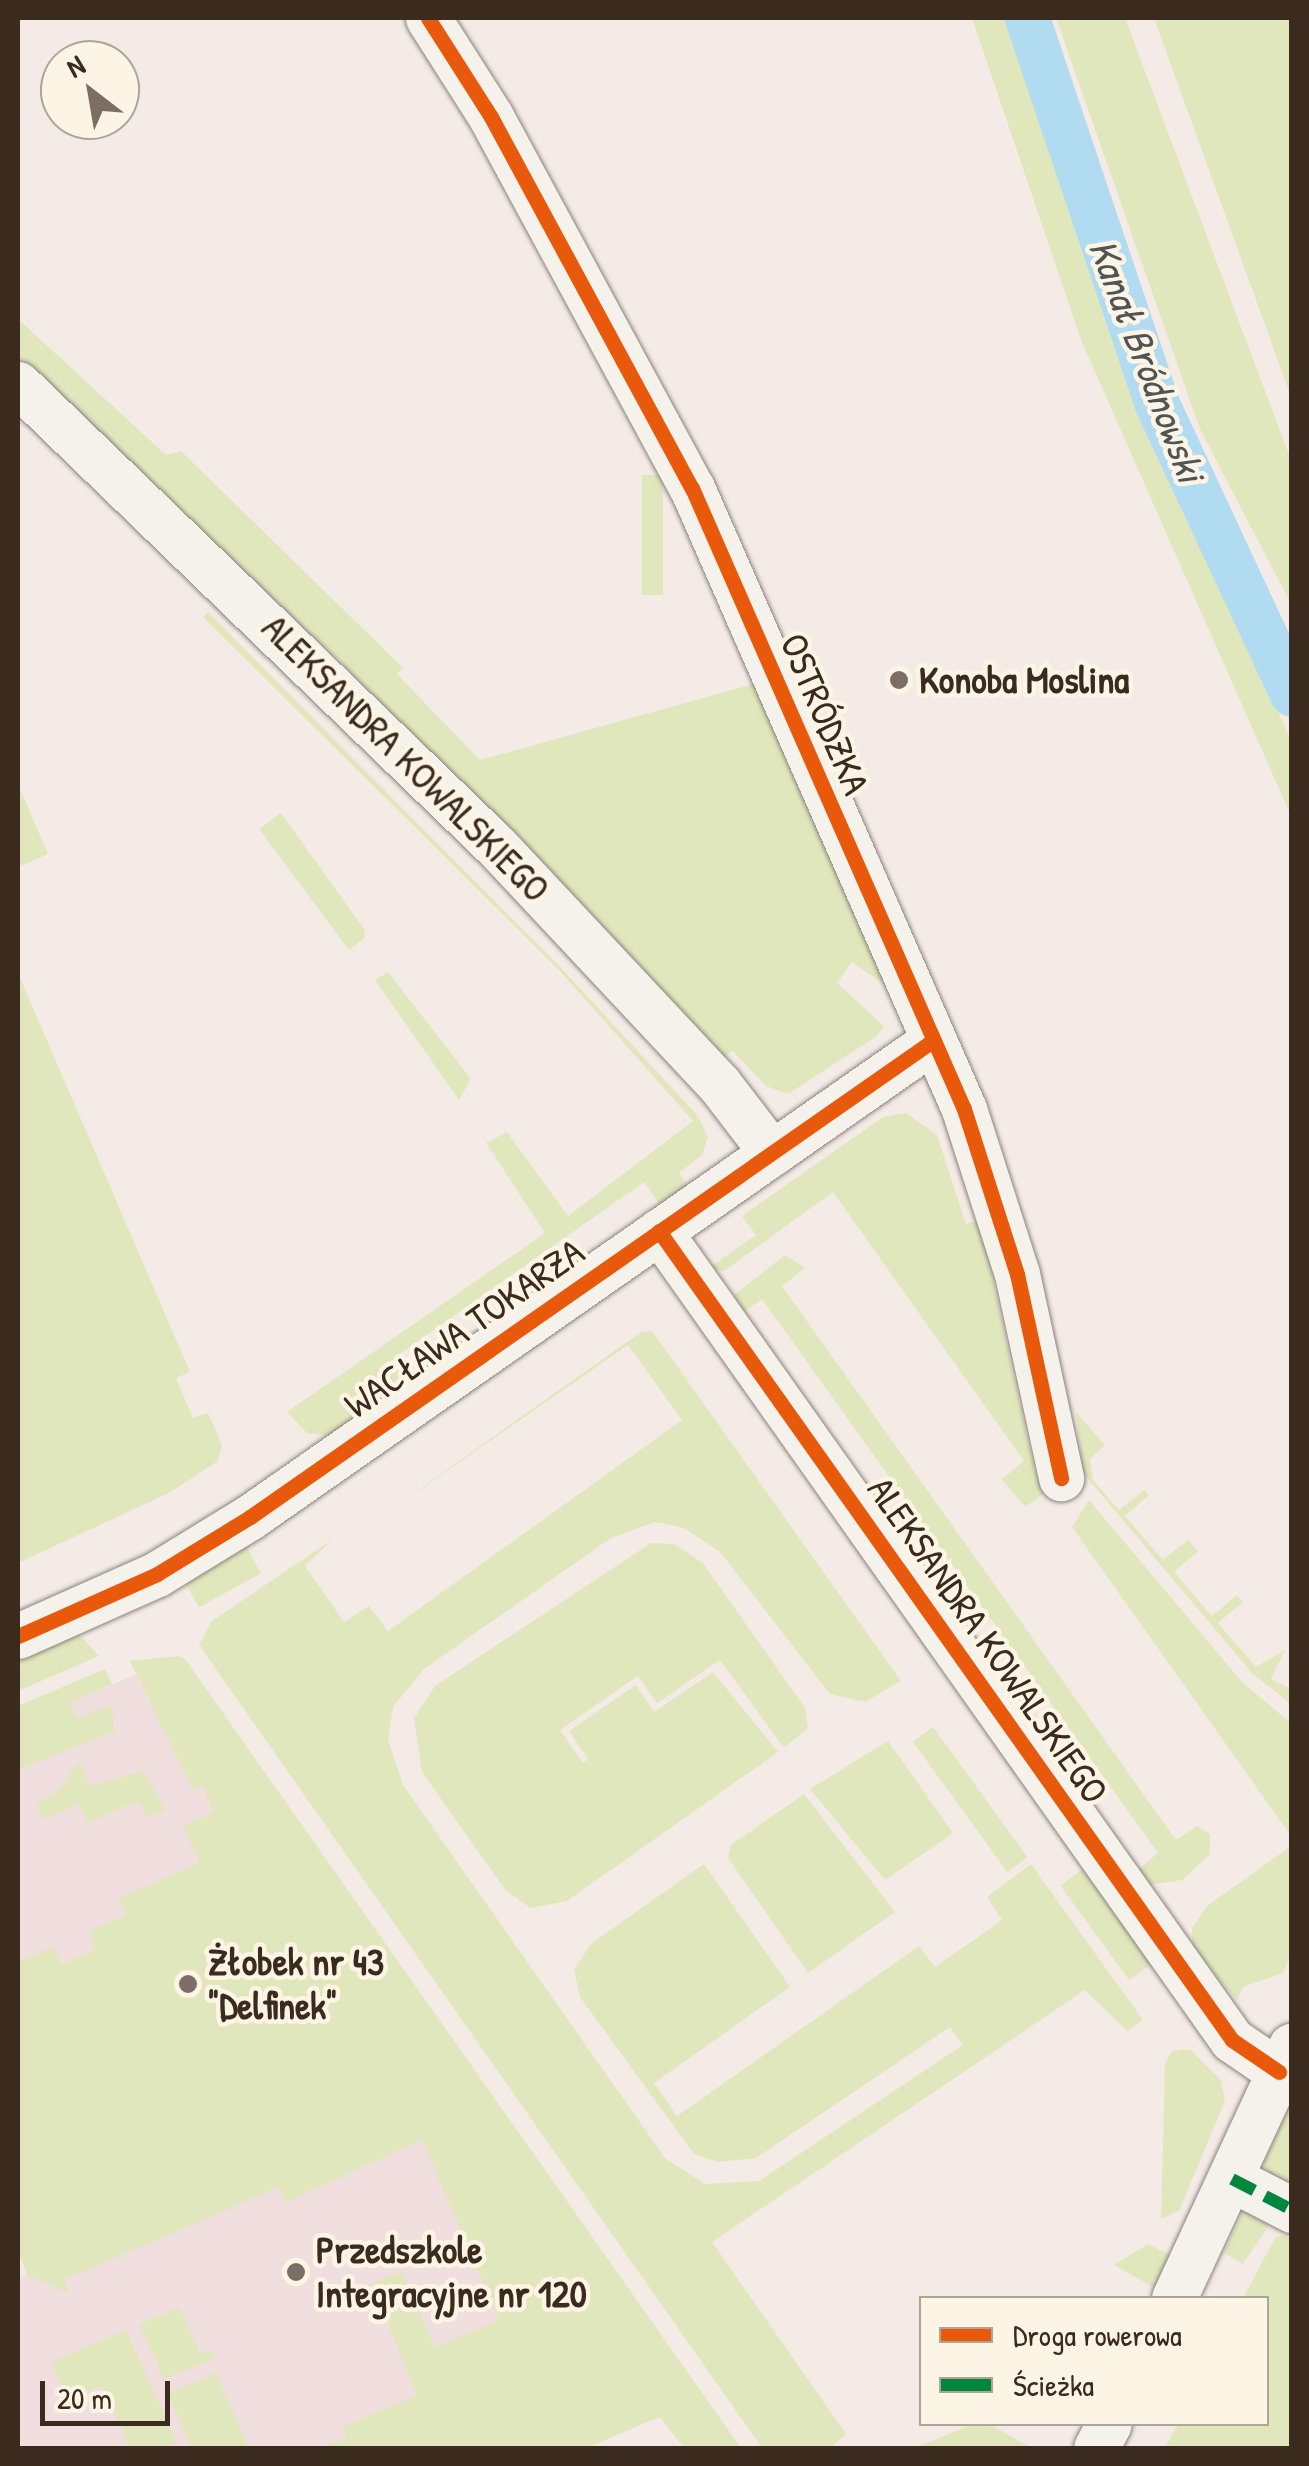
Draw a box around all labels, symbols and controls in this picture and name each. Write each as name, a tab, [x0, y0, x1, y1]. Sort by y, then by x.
north arrow	[40, 40, 140, 140]
text: N	[59, 46, 92, 86]
water label: Kanał Bródnowski	[1080, 232, 1216, 488]
street label: ALEKSANDRA KOWALSKIEGO	[253, 605, 559, 911]
street label: OSTRÓDZKA	[771, 627, 879, 801]
place label: Konoba Moslina	[919, 657, 1129, 703]
marker: Konoba Moslina	[888, 669, 910, 691]
street label: WACŁAWA TOKARZA	[336, 1229, 592, 1427]
street label: ALEKSANDRA KOWALSKIEGO	[858, 1468, 1118, 1812]
place label: Żłobek nr 43 "Delfinek"	[208, 1939, 384, 2028]
marker: Żłobek nr 43 "Delfinek"	[177, 1973, 199, 1995]
place label: Przedszkole Integracyjne nr 120	[316, 2227, 587, 2316]
marker: Przedszkole Integracyjne nr 120	[285, 2261, 307, 2283]
legend	[919, 2296, 1269, 2426]
text: Droga rowerowa	[1013, 2315, 1182, 2355]
scale bar	[45, 2361, 175, 2423]
text: Ścieżka	[1013, 2365, 1094, 2405]
text: 20 m	[57, 2378, 112, 2418]

